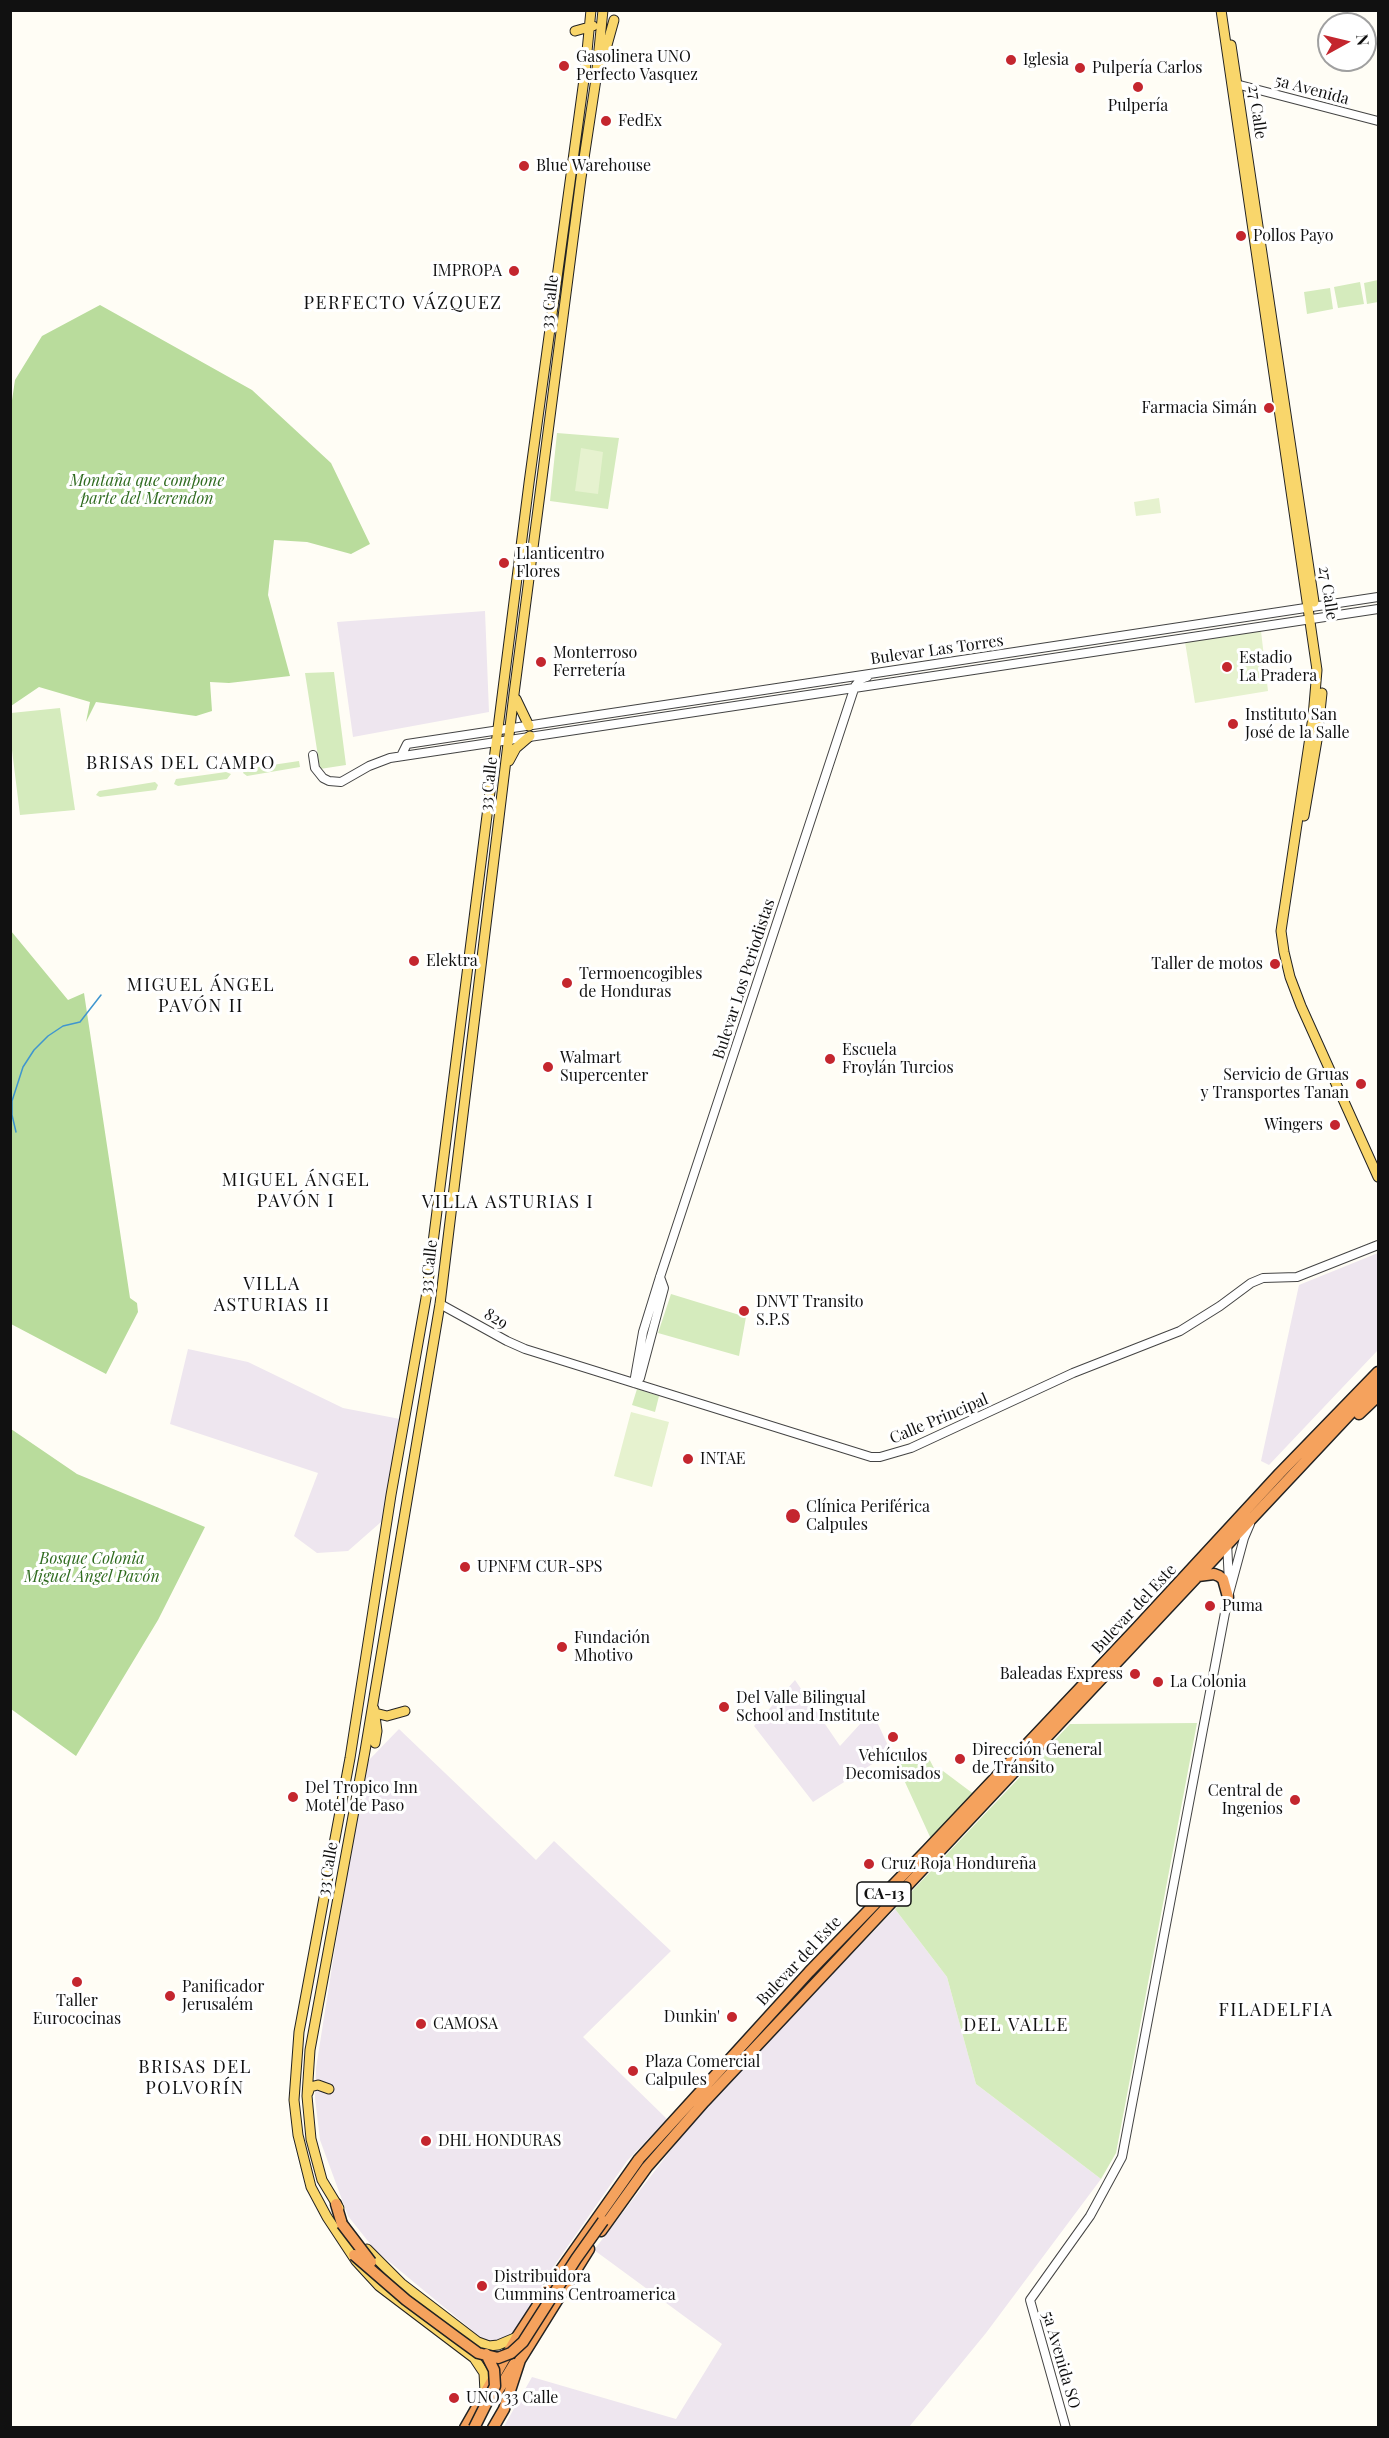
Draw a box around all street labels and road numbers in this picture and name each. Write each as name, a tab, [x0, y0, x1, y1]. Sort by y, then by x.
street label: 5a Avenida	[1273, 71, 1351, 109]
street label: 27 Calle	[1244, 84, 1270, 140]
street label: 33 Calle	[537, 274, 563, 330]
street label: 27 Calle	[1314, 565, 1342, 621]
street label: Bulevar Las Torres	[869, 631, 1005, 669]
street label: 33 Calle	[476, 756, 502, 812]
street label: Bulevar Los Periodistas	[709, 896, 779, 1062]
street label: 33 Calle	[416, 1239, 442, 1295]
street label: 829	[481, 1305, 511, 1333]
street label: Calle Principal	[887, 1390, 991, 1448]
street label: Bulevar del Este	[1088, 1560, 1180, 1658]
street label: 33 Calle	[314, 1841, 342, 1897]
road number: CA-13	[857, 1882, 911, 1906]
street label: Bulevar del Este	[753, 1912, 845, 2010]
street label: 5a Avenida SO	[1038, 2309, 1084, 2411]

